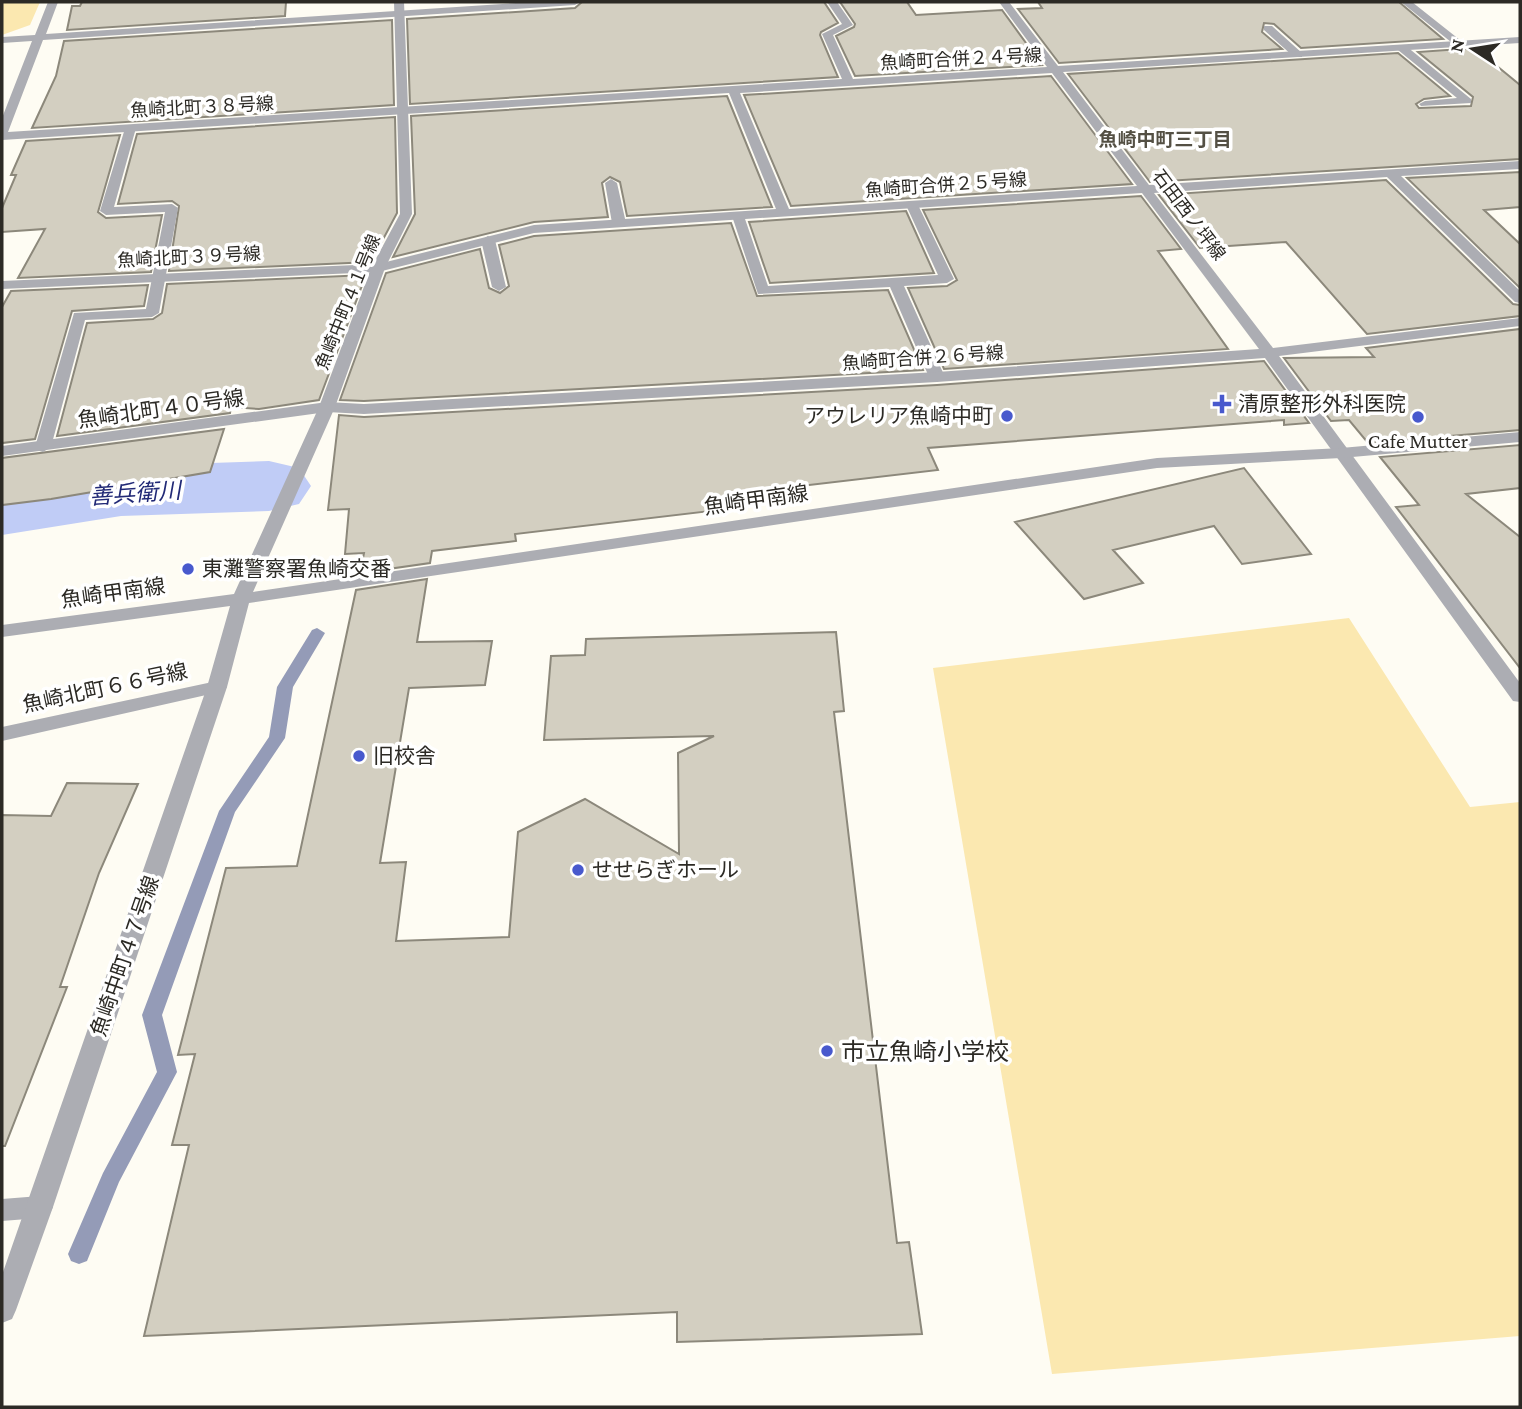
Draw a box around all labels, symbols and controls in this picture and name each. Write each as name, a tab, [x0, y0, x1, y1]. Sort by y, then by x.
north arrow	[1438, 14, 1508, 84]
text: N	[1445, 37, 1468, 54]
street label: 魚崎町合併２４号線	[880, 45, 1042, 73]
street label: 魚崎北町３８号線	[130, 93, 274, 121]
district label: 魚崎中町三丁目	[1098, 129, 1232, 150]
street label: 石田西ノ坪線	[1149, 166, 1229, 264]
street label: 魚崎町合併２５号線	[864, 169, 1028, 201]
street label: 魚崎中町４１号線	[312, 231, 384, 373]
street label: 魚崎北町３９号線	[117, 243, 261, 271]
street label: 魚崎町合併２６号線	[841, 342, 1005, 374]
street label: 魚崎北町４０号線	[76, 385, 246, 433]
place label: 清原整形外科医院	[1238, 392, 1406, 416]
marker: 清原整形外科医院	[1212, 394, 1232, 414]
place label: アウレリア魚崎中町	[804, 404, 993, 428]
marker: アウレリア魚崎中町	[999, 408, 1015, 424]
marker: Cafe Mutter	[1410, 409, 1426, 425]
place label: Cafe Mutter	[1368, 429, 1469, 453]
water label: 善兵衛川	[88, 477, 185, 509]
street label: 魚崎甲南線	[702, 481, 810, 519]
place label: 東灘警察署魚崎交番	[202, 557, 391, 581]
marker: 東灘警察署魚崎交番	[180, 561, 196, 577]
street label: 魚崎甲南線	[59, 574, 167, 612]
street label: 魚崎北町６６号線	[20, 659, 190, 717]
place label: 旧校舎	[373, 744, 436, 768]
marker: 旧校舎	[351, 748, 367, 764]
place label: せせらぎホール	[592, 858, 739, 882]
marker: せせらぎホール	[570, 862, 586, 878]
street label: 魚崎中町４７号線	[86, 873, 164, 1039]
place label: 市立魚崎小学校	[841, 1038, 1009, 1065]
marker: 市立魚崎小学校	[819, 1043, 835, 1059]

